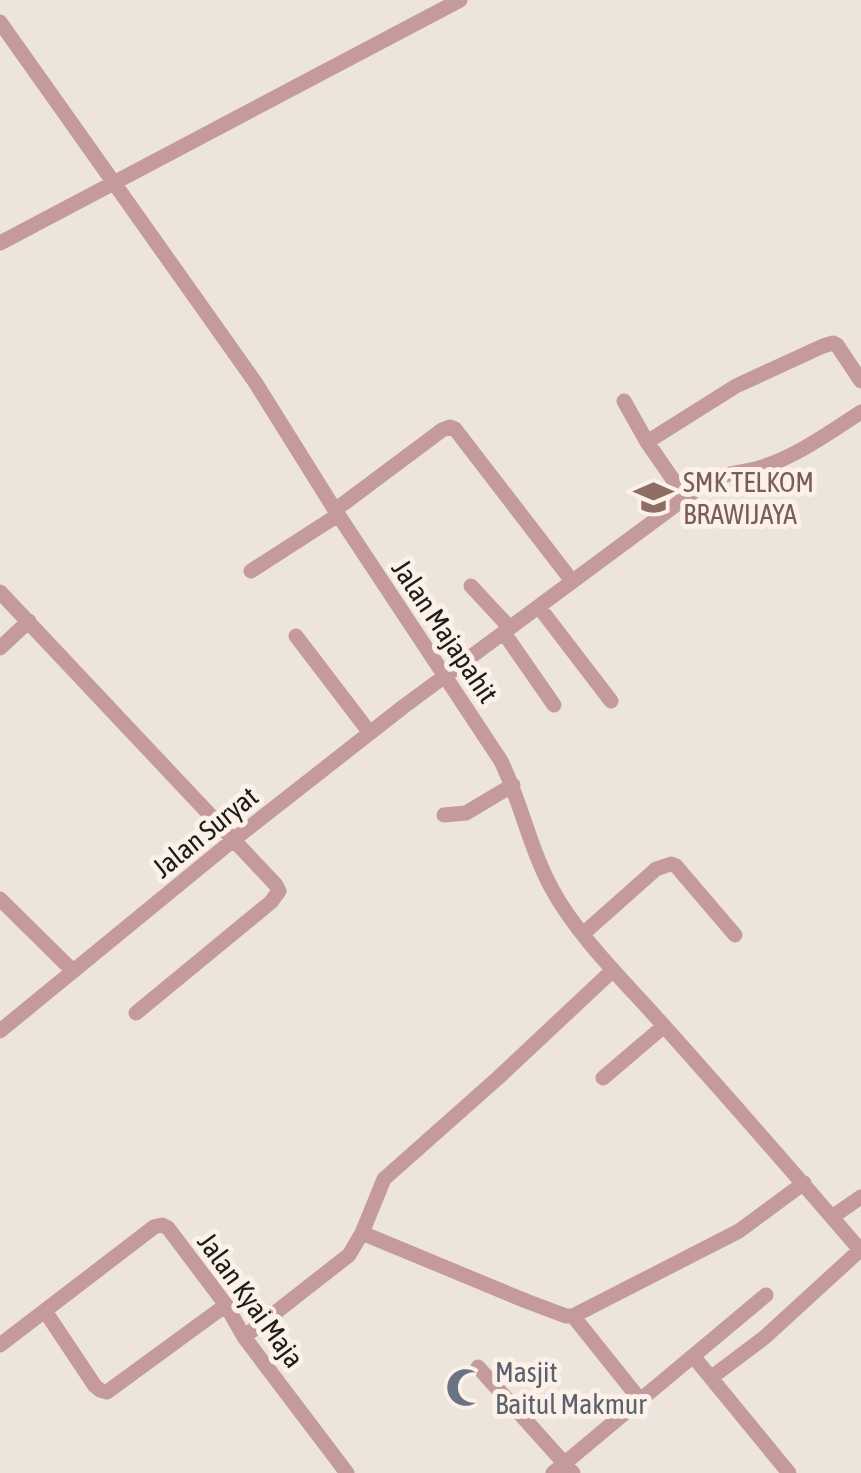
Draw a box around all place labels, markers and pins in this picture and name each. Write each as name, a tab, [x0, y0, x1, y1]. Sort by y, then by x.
place label: SMK TELKOM BRAWIJAYA	[683, 466, 814, 530]
school or university icon: SMK TELKOM BRAWIJAYA	[632, 477, 674, 519]
place label: Masjit Baitul Makmur	[495, 1356, 647, 1420]
mosque icon: Masjit Baitul Makmur	[444, 1367, 486, 1409]

